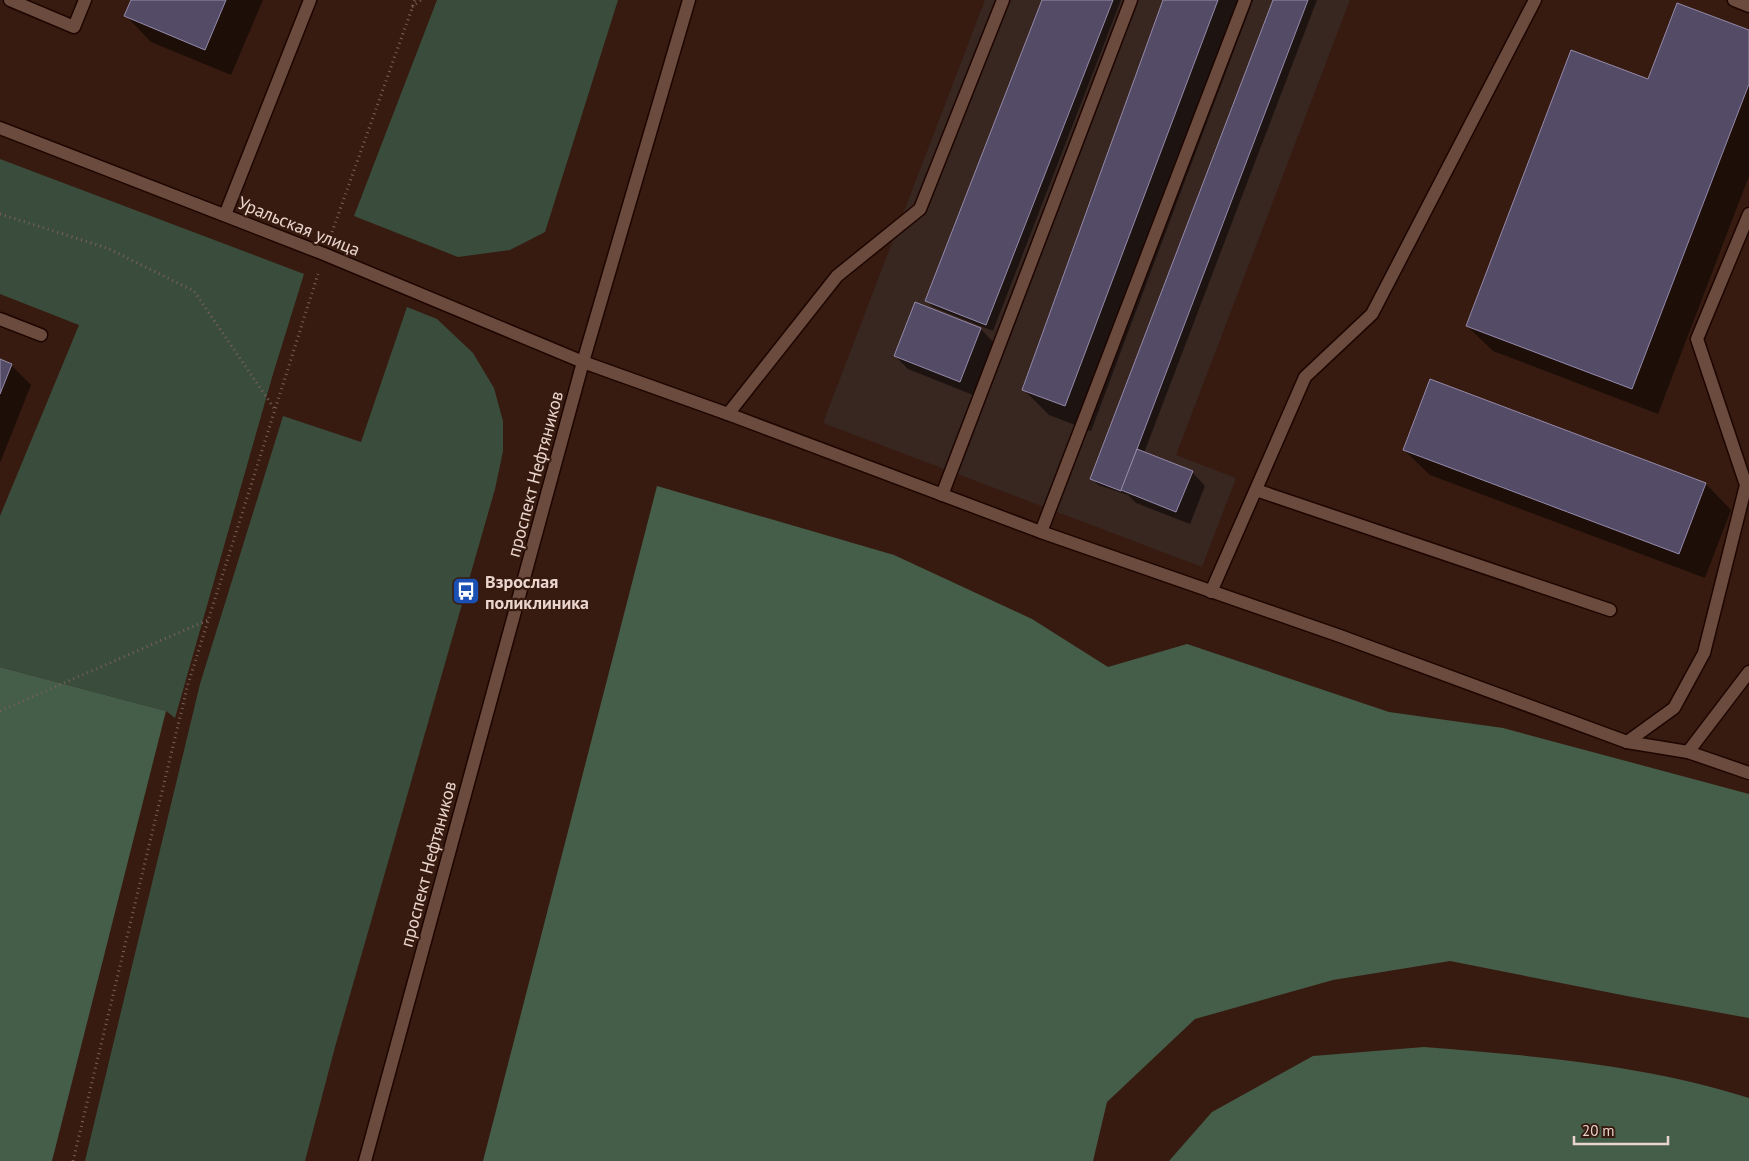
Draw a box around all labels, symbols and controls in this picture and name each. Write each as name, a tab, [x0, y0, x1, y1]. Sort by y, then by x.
street label: Уральская улица	[235, 191, 363, 261]
street label: проспект Нефтяников	[502, 388, 568, 560]
place label: Взрослая поликлиника	[485, 570, 589, 614]
bus stop icon: Взрослая поликлиника	[451, 576, 481, 606]
street label: проспект Нефтяников	[395, 778, 461, 950]
scale bar	[1574, 1114, 1668, 1146]
text: 20 m	[1582, 1121, 1615, 1140]

